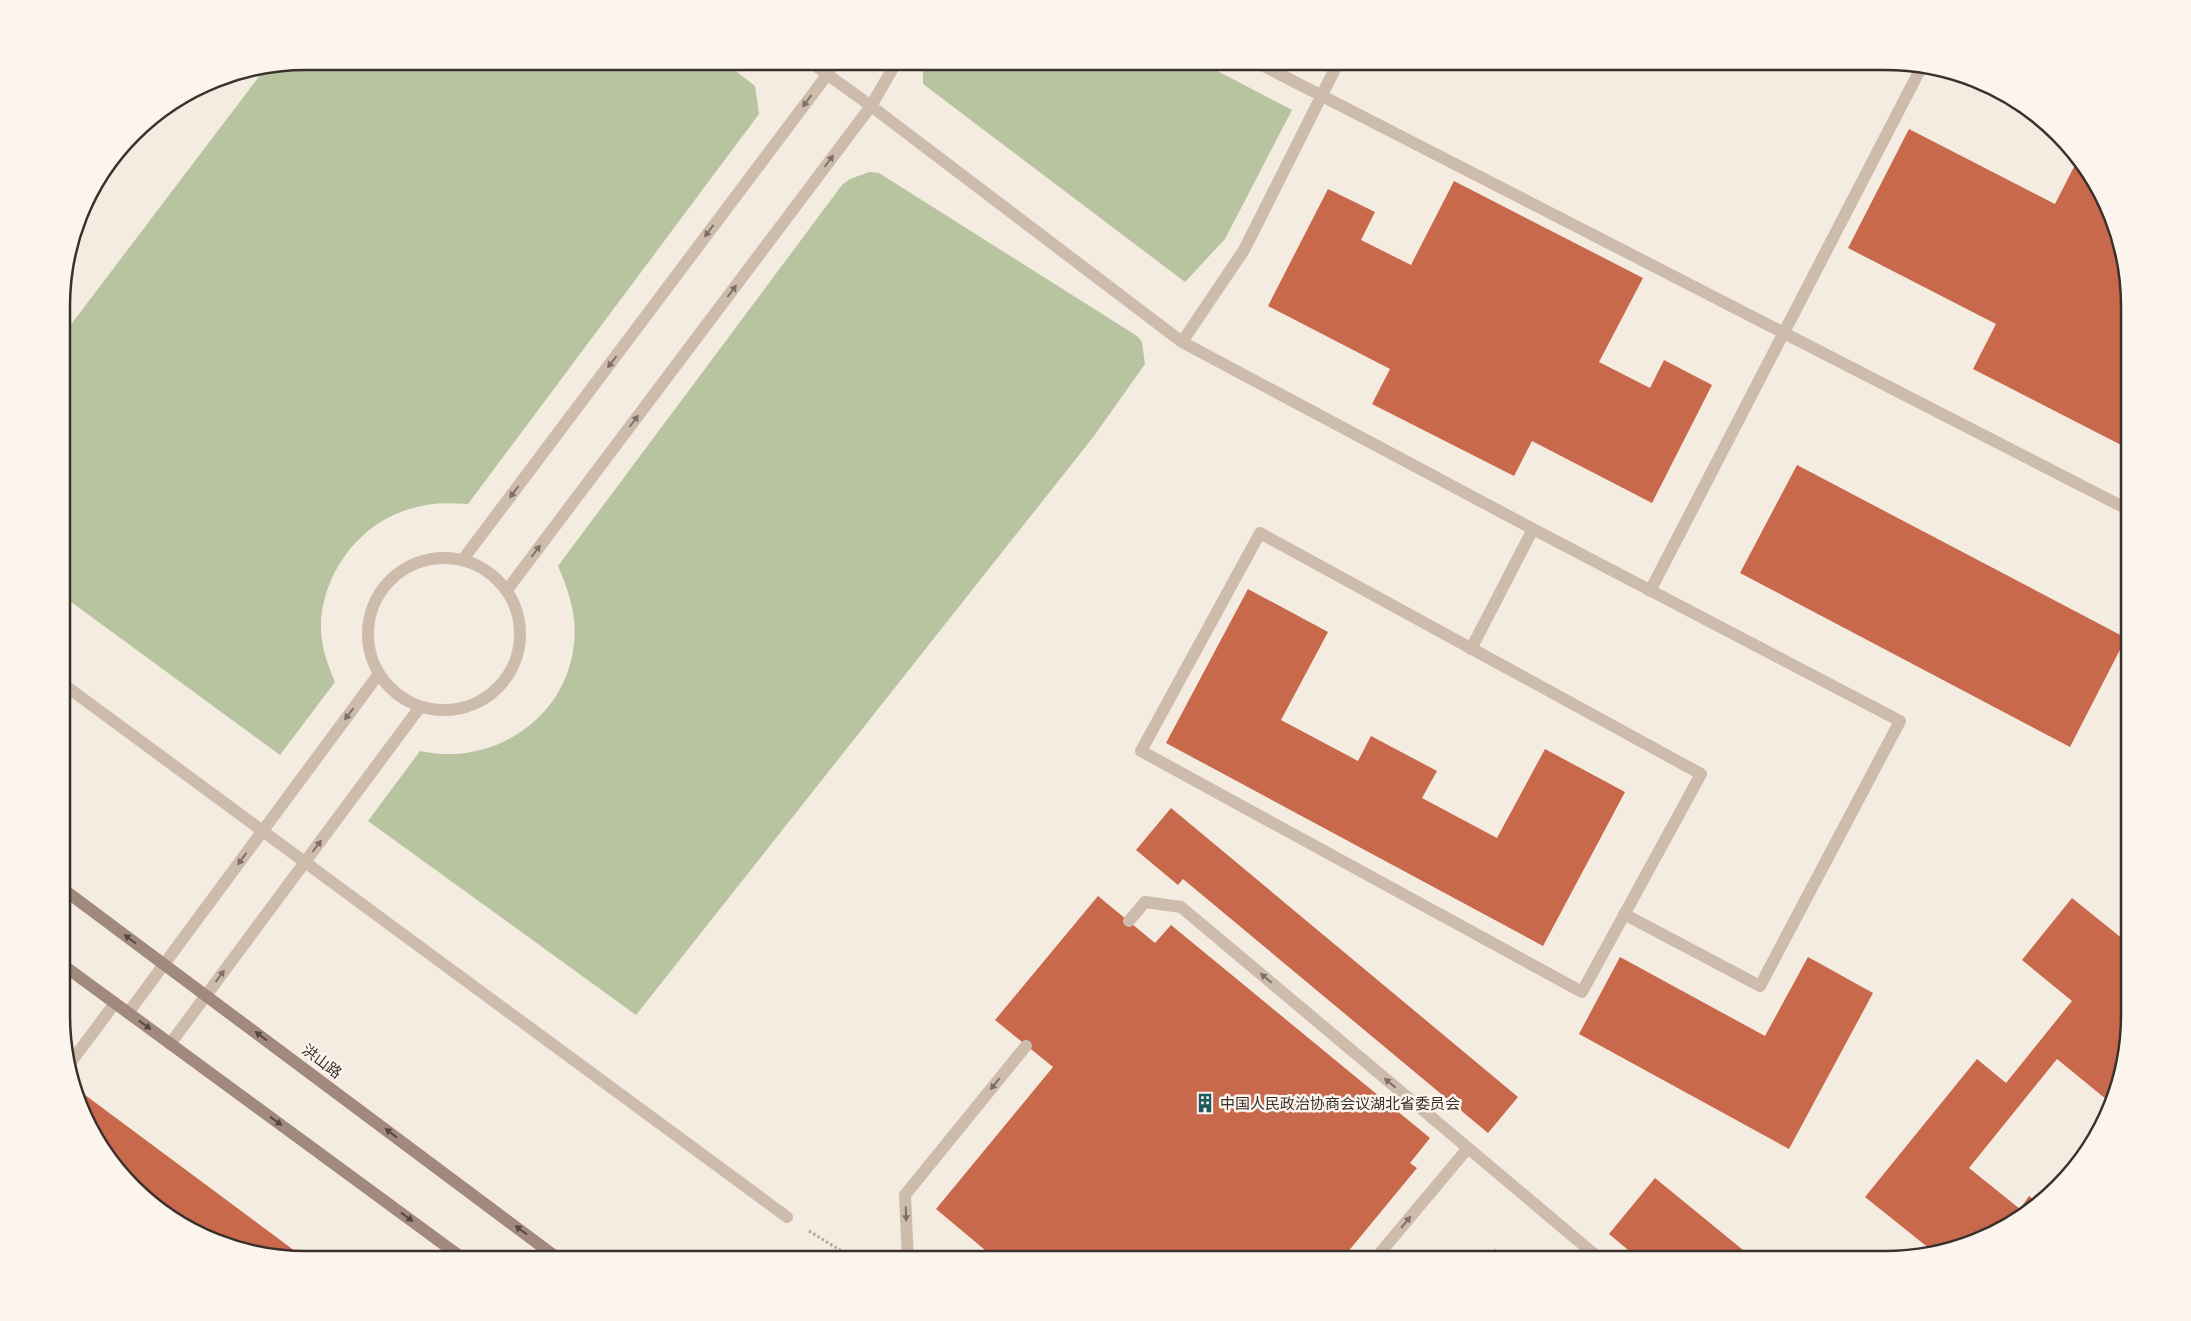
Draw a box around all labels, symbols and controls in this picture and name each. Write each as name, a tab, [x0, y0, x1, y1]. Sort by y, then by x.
one-way arrow	[801, 94, 812, 107]
one-way arrow	[824, 155, 835, 168]
one-way arrow	[704, 224, 714, 238]
one-way arrow	[726, 285, 737, 298]
one-way arrow	[607, 355, 617, 369]
one-way arrow	[629, 414, 639, 428]
one-way arrow	[509, 485, 520, 498]
one-way arrow	[531, 545, 542, 558]
one-way arrow	[344, 707, 355, 720]
one-way arrow	[312, 839, 322, 853]
one-way arrow	[237, 852, 247, 866]
one-way arrow	[123, 934, 137, 944]
one-way arrow	[215, 970, 225, 983]
one-way arrow	[1260, 973, 1273, 984]
one-way arrow	[138, 1020, 152, 1030]
one-way arrow	[255, 1030, 268, 1041]
street label: 洪山路	[299, 1041, 345, 1081]
one-way arrow	[990, 1077, 1001, 1090]
one-way arrow	[1385, 1077, 1397, 1089]
building icon: 中国人民政治协商会议湖北省委员会	[1194, 1092, 1216, 1114]
place label: 中国人民政治协商会议湖北省委员会	[1220, 1095, 1460, 1112]
one-way arrow	[269, 1116, 283, 1126]
one-way arrow	[384, 1128, 398, 1138]
one-way arrow	[902, 1207, 910, 1223]
one-way arrow	[400, 1212, 414, 1222]
one-way arrow	[1400, 1216, 1411, 1228]
one-way arrow	[515, 1225, 528, 1236]

